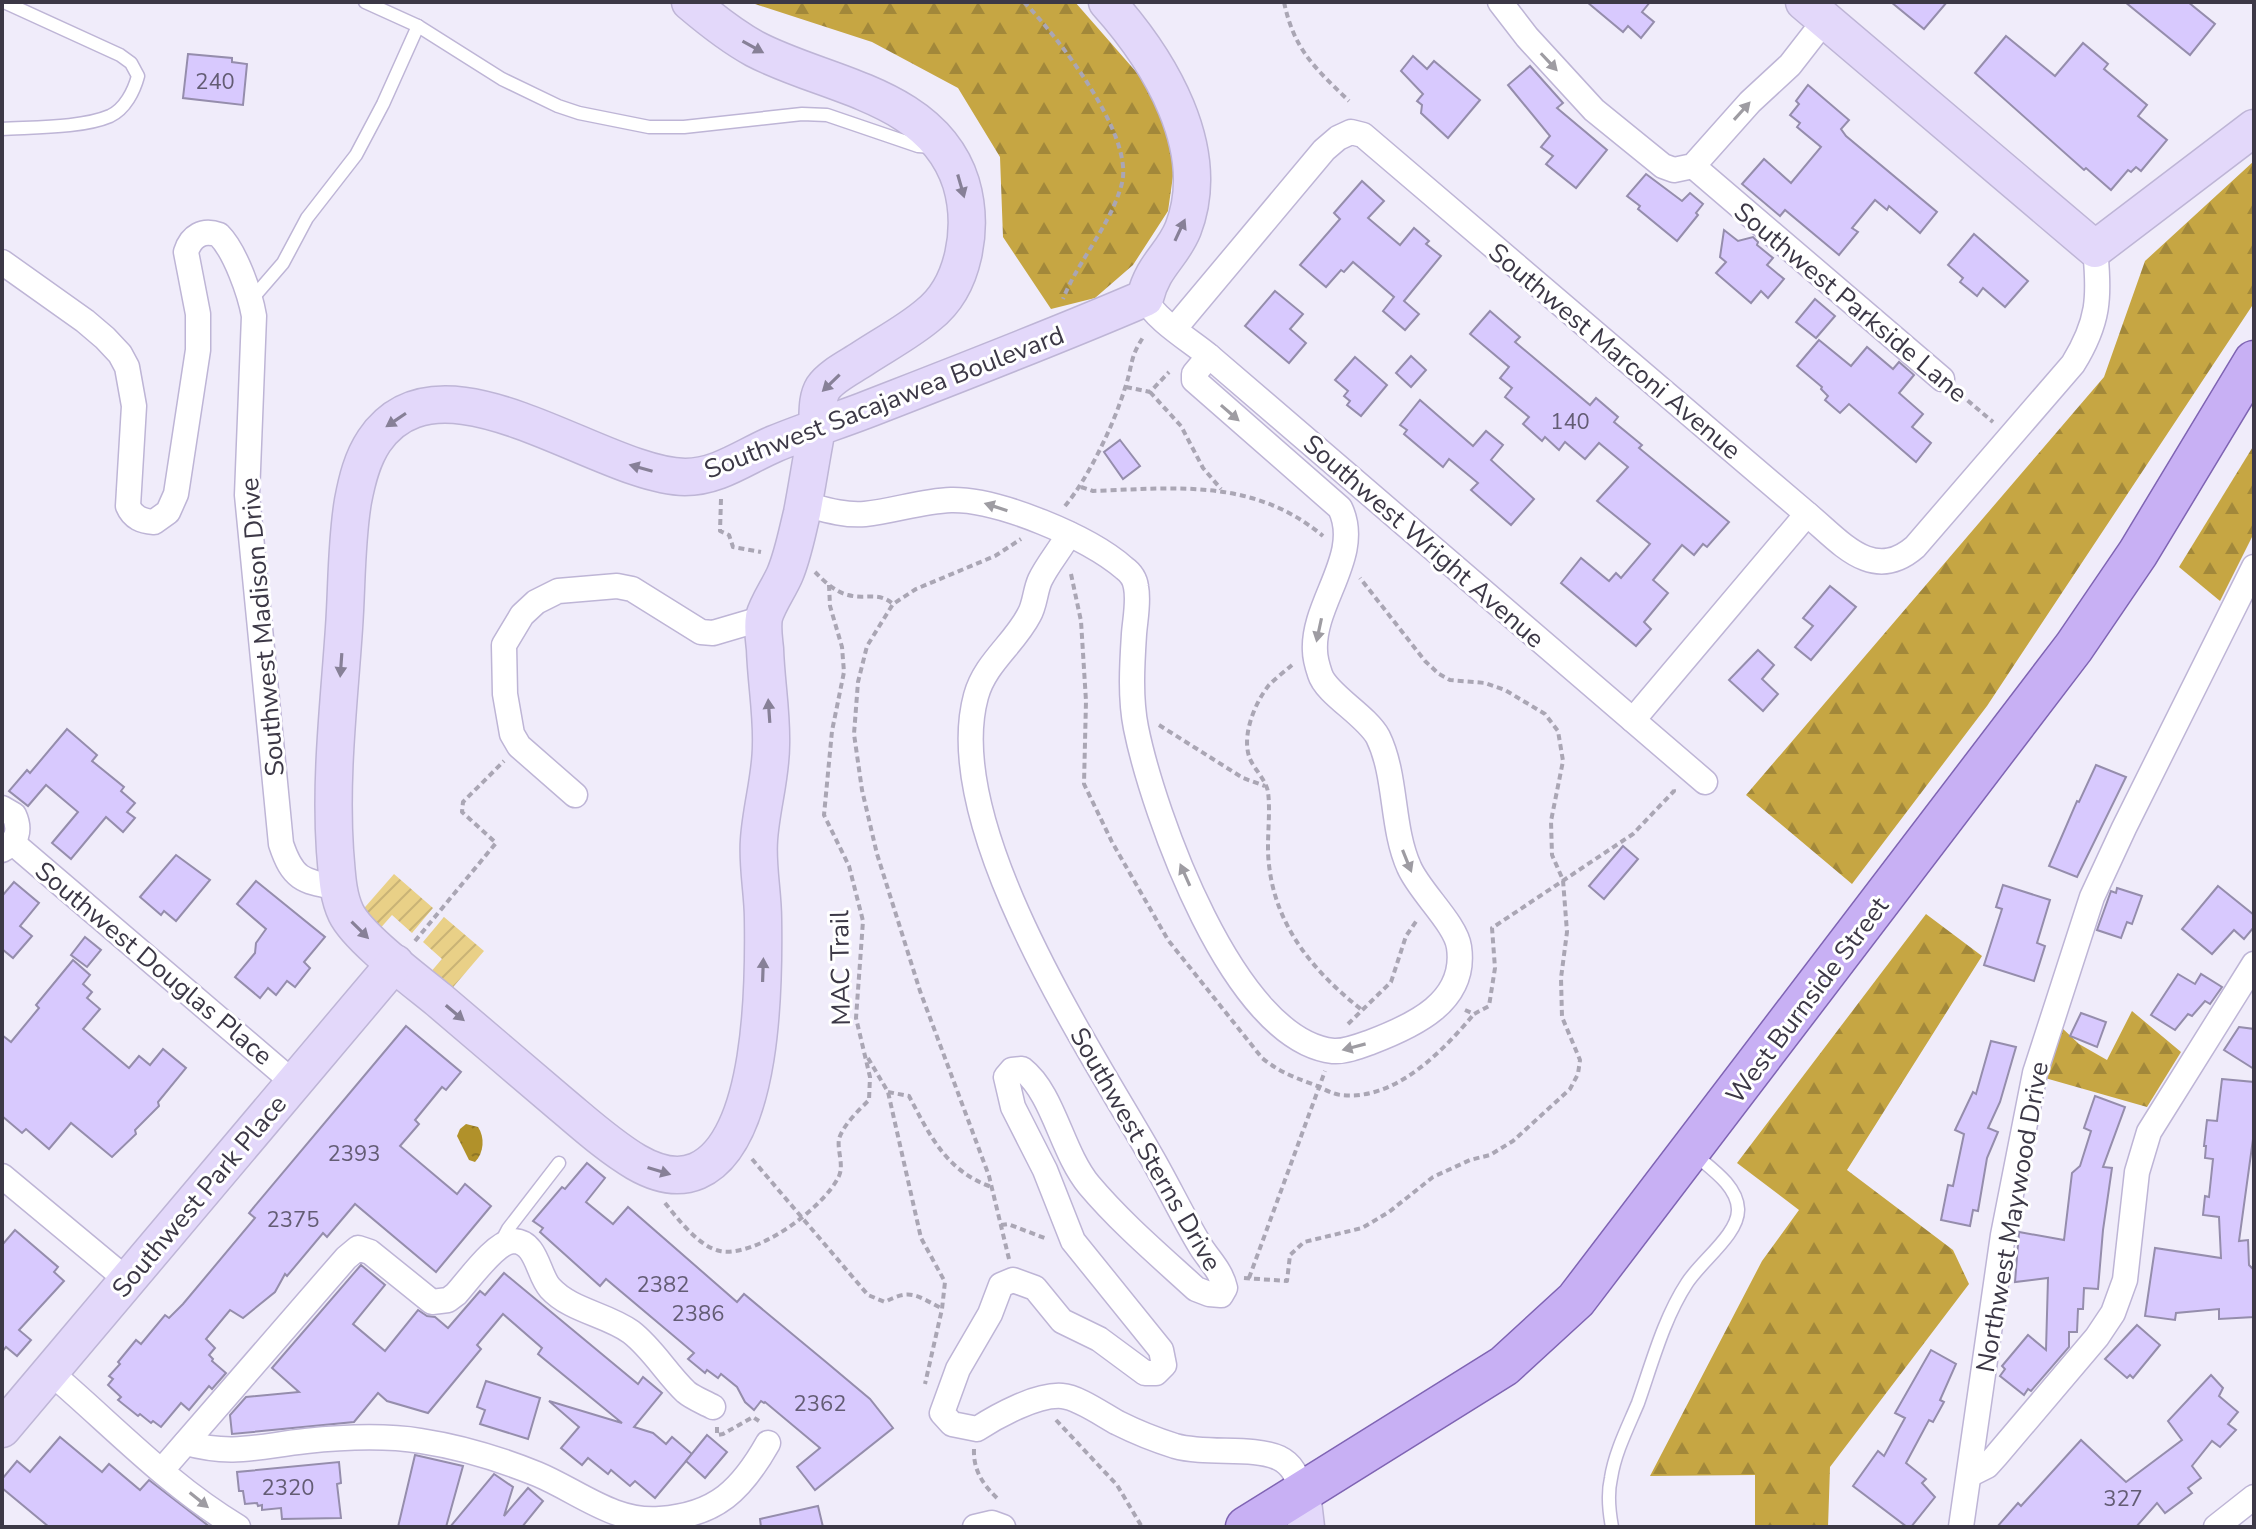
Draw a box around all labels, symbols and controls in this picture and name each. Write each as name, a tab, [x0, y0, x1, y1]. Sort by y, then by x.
one-way arrow	[742, 40, 765, 53]
one-way arrow	[1540, 52, 1558, 71]
house number: 240	[195, 67, 235, 97]
one-way arrow	[1733, 101, 1751, 120]
one-way arrow	[955, 174, 967, 199]
street label: Southwest Parkside Lane	[1727, 194, 1975, 411]
one-way arrow	[1173, 218, 1187, 242]
street label: Southwest Marconi Avenue	[1481, 235, 1748, 468]
street label: Southwest Sacajawea Boulevard	[699, 318, 1069, 487]
one-way arrow	[822, 373, 841, 391]
one-way arrow	[1221, 403, 1240, 421]
house number: 140	[1550, 407, 1590, 437]
one-way arrow	[386, 412, 407, 427]
street label: Southwest Wright Avenue	[1296, 427, 1552, 656]
one-way arrow	[629, 462, 654, 474]
street label: Southwest Madison Drive	[232, 476, 293, 778]
one-way arrow	[984, 500, 1008, 512]
one-way arrow	[1312, 618, 1324, 643]
one-way arrow	[334, 653, 347, 678]
one-way arrow	[762, 698, 775, 723]
one-way arrow	[1401, 849, 1414, 873]
street label: Southwest Douglas Place	[27, 853, 280, 1073]
one-way arrow	[1179, 863, 1192, 886]
street label: West Burnside Street	[1718, 889, 1897, 1111]
street label: MAC Trail	[822, 910, 859, 1026]
one-way arrow	[350, 920, 369, 939]
one-way arrow	[756, 957, 769, 982]
one-way arrow	[444, 1004, 464, 1021]
street label: Southwest Sterns Drive	[1061, 1021, 1230, 1278]
one-way arrow	[1341, 1041, 1366, 1053]
street label: Northwest Maywood Drive	[1968, 1059, 2057, 1375]
street label: Southwest Park Place	[104, 1088, 295, 1305]
house number: 2393	[328, 1139, 380, 1169]
one-way arrow	[648, 1165, 672, 1178]
house number: 2375	[267, 1205, 319, 1235]
house number: 2382	[637, 1270, 689, 1300]
house number: 2386	[672, 1299, 724, 1329]
house number: 2362	[794, 1389, 846, 1419]
house number: 2320	[262, 1473, 314, 1503]
house number: 327	[2103, 1484, 2143, 1514]
one-way arrow	[189, 1491, 209, 1507]

